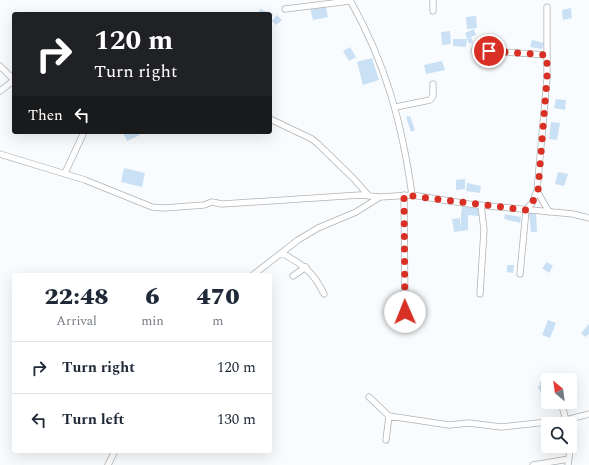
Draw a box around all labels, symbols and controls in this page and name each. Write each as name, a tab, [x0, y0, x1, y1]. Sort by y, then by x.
text: 120 m	[94, 19, 173, 62]
icon: right	[28, 28, 80, 80]
pin	[472, 34, 506, 68]
icon: arrive	[478, 40, 500, 62]
text: Turn right	[94, 58, 177, 85]
text: Then	[28, 104, 63, 127]
icon: left	[71, 104, 93, 126]
text: 22:48	[44, 279, 109, 315]
text: 6	[145, 279, 160, 315]
text: 470	[196, 279, 240, 315]
position arrow	[384, 291, 426, 333]
text: Arrival	[56, 311, 97, 331]
text: min	[141, 311, 164, 331]
text: m	[212, 311, 224, 331]
text: Turn right	[62, 356, 135, 379]
text: 120 m	[217, 356, 256, 379]
icon: right	[28, 357, 50, 379]
north arrow	[541, 373, 577, 409]
map controls	[541, 373, 577, 453]
text: Turn left	[62, 408, 124, 431]
text: 130 m	[217, 408, 256, 431]
icon: left	[28, 409, 50, 431]
button: search	[541, 417, 577, 453]

